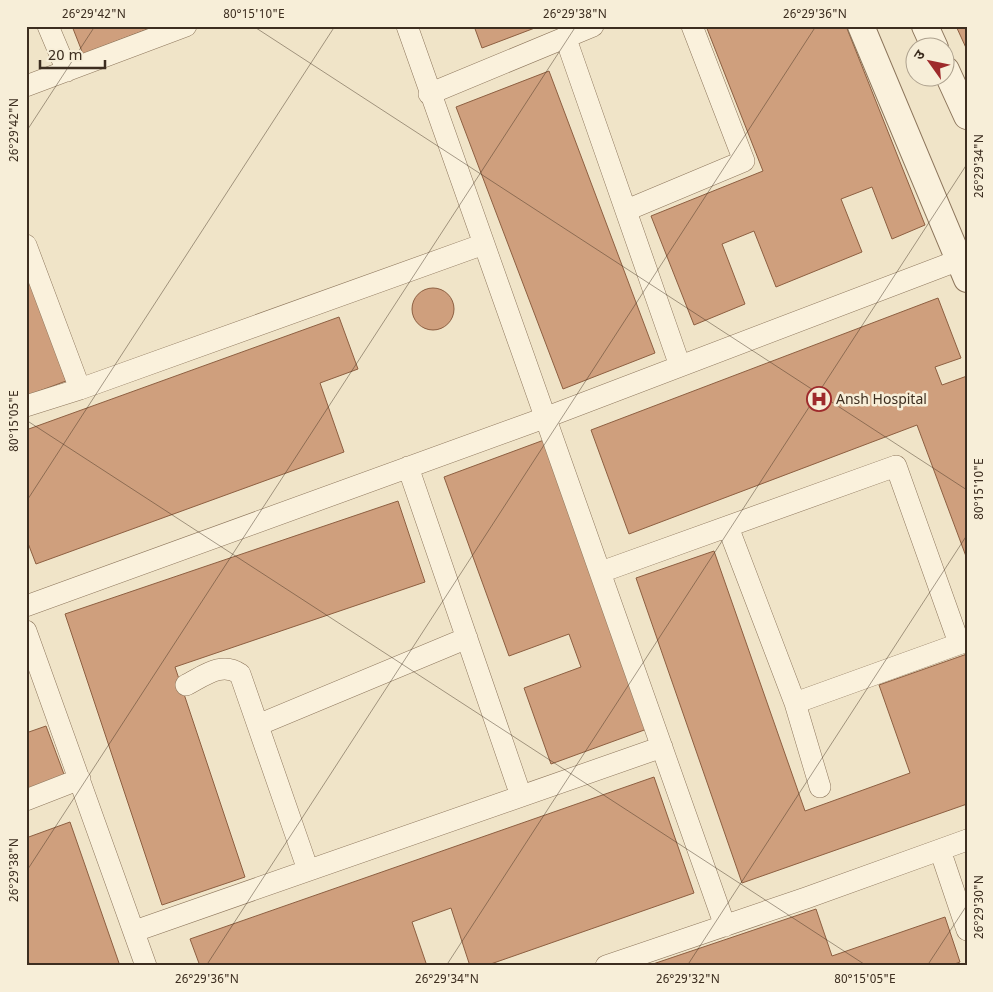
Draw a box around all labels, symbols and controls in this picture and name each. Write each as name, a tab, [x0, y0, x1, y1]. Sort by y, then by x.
text: 26°29'42"N	[62, 7, 126, 23]
text: 80°15'10"E	[223, 7, 285, 23]
text: 26°29'38"N	[543, 7, 607, 23]
text: 26°29'36"N	[783, 7, 847, 23]
scale bar	[40, 38, 105, 70]
north arrow	[906, 38, 956, 88]
text: उ	[910, 46, 931, 64]
text: 20 m	[48, 47, 82, 66]
text: 26°29'42"N	[7, 98, 23, 162]
text: 26°29'34"N	[972, 134, 988, 198]
hospital icon: Ansh Hospital	[806, 386, 832, 412]
text: 80°15'05"E	[7, 390, 23, 452]
place label: Ansh Hospital	[836, 391, 927, 410]
text: 80°15'10"E	[972, 458, 988, 520]
text: 26°29'38"N	[7, 838, 23, 902]
text: 26°29'30"N	[972, 875, 988, 939]
text: 26°29'36"N	[175, 972, 239, 988]
text: 26°29'34"N	[415, 972, 479, 988]
text: 26°29'32"N	[656, 972, 720, 988]
text: 80°15'05"E	[834, 972, 896, 988]

